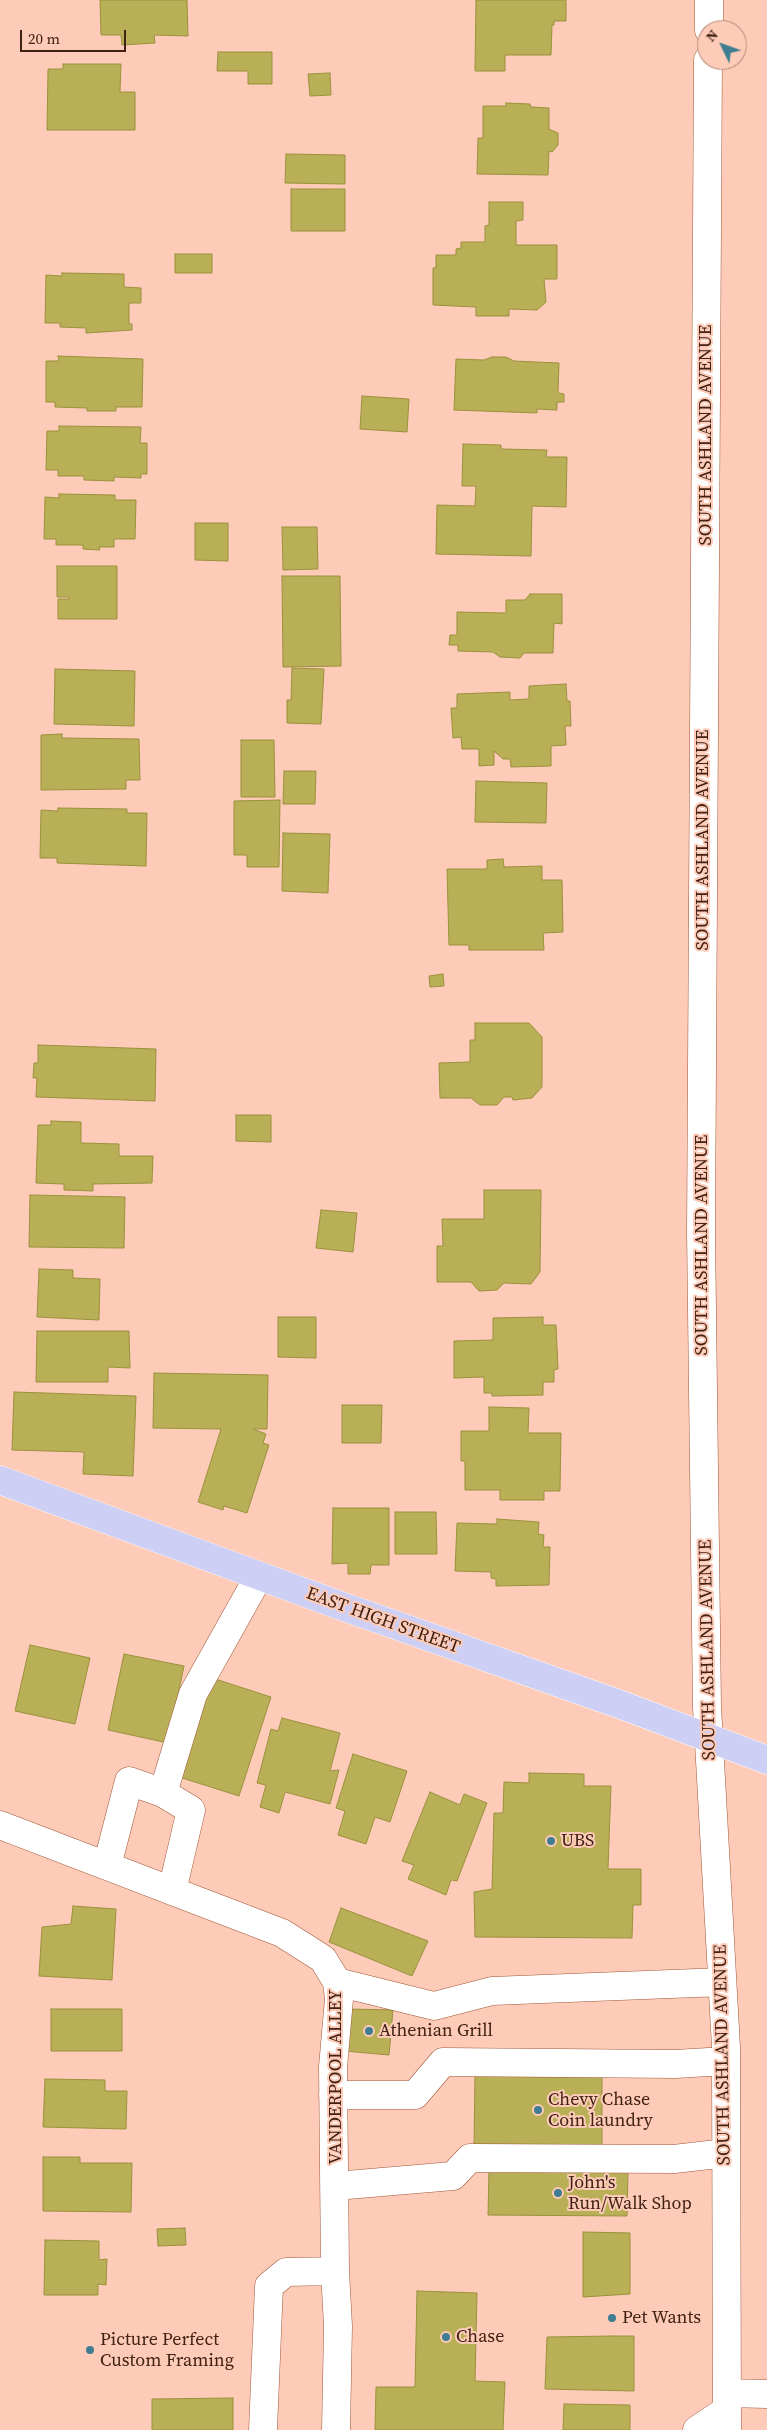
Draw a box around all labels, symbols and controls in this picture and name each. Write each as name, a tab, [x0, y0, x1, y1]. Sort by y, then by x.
scale bar	[22, 20, 129, 52]
north arrow	[697, 20, 747, 70]
text: N	[701, 25, 722, 46]
text: 20 m	[28, 28, 60, 49]
street label: SOUTH ASHLAND AVENUE	[695, 325, 717, 545]
street label: SOUTH ASHLAND AVENUE	[692, 730, 714, 950]
street label: SOUTH ASHLAND AVENUE	[691, 1135, 713, 1355]
street label: SOUTH ASHLAND AVENUE	[695, 1539, 721, 1761]
street label: EAST HIGH STREET	[303, 1583, 463, 1659]
place label: UBS	[561, 1830, 594, 1852]
marker: UBS	[545, 1835, 557, 1847]
street label: SOUTH ASHLAND AVENUE	[710, 1944, 736, 2166]
street label: VANDERPOOL ALLEY	[325, 1990, 347, 2164]
place label: Athenian Grill	[379, 2020, 493, 2042]
marker: Athenian Grill	[363, 2025, 375, 2037]
place label: Chevy Chase Coin laundry	[548, 2089, 653, 2132]
marker: Chevy Chase Coin laundry	[532, 2104, 544, 2116]
place label: John's Run/Walk Shop	[568, 2172, 692, 2214]
marker: John's Run/Walk Shop	[552, 2187, 564, 2199]
place label: Pet Wants	[622, 2307, 701, 2329]
marker: Pet Wants	[606, 2312, 618, 2324]
place label: Chase	[456, 2326, 504, 2348]
place label: Picture Perfect Custom Framing	[100, 2329, 234, 2372]
marker: Chase	[440, 2331, 452, 2343]
marker: Picture Perfect Custom Framing	[84, 2344, 96, 2356]

